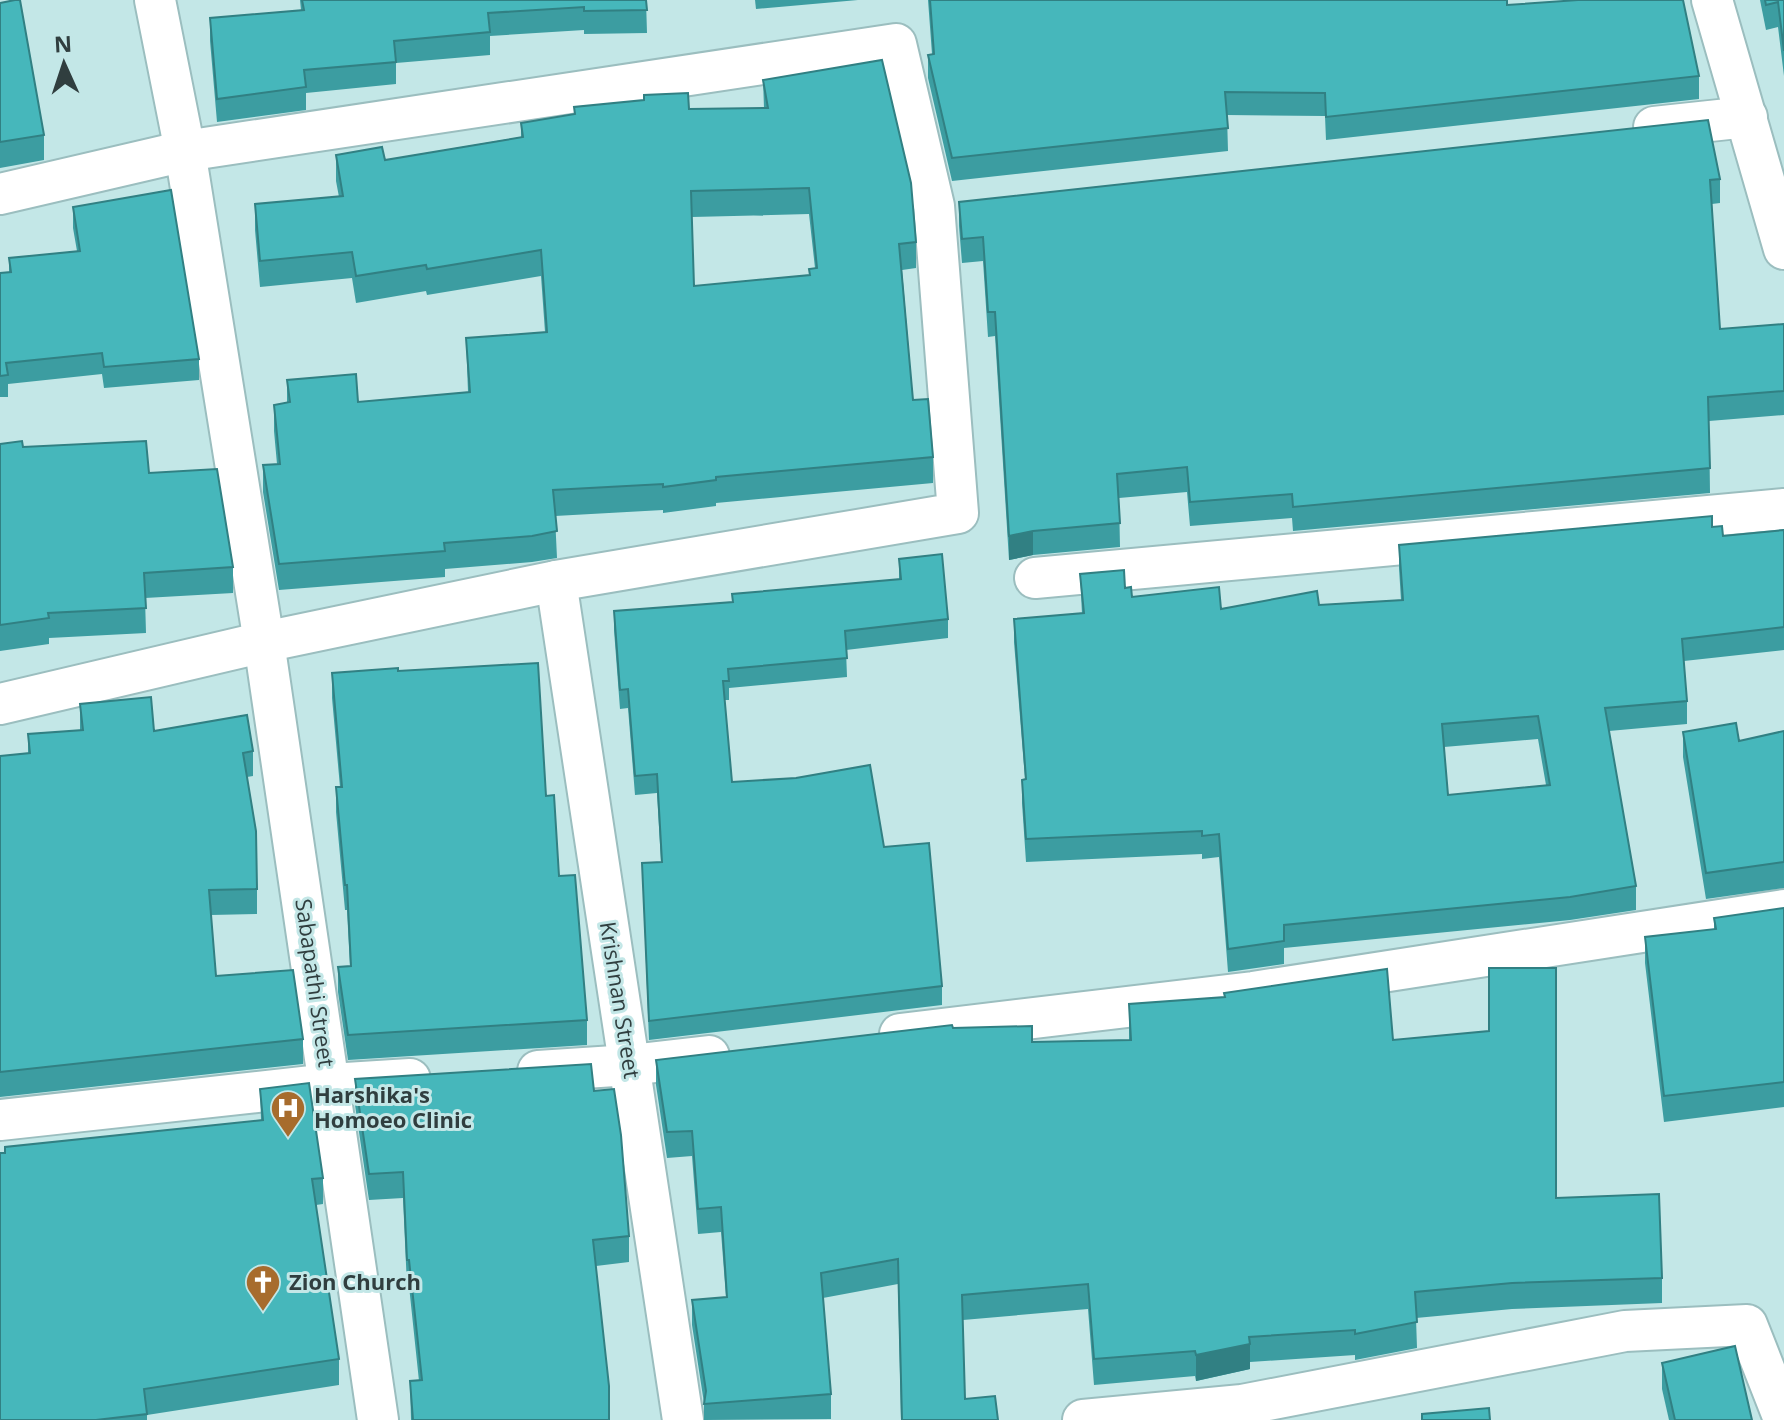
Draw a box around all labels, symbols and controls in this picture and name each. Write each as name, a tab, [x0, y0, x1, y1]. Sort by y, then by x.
north arrow	[24, 24, 104, 104]
text: N	[53, 28, 73, 58]
street label: Sabapathi Street	[289, 897, 343, 1069]
street label: Krishnan Street	[594, 919, 648, 1081]
place label: Harshika's Homoeo Clinic	[314, 1079, 472, 1134]
hospital icon: Harshika's Homoeo Clinic	[269, 1089, 307, 1139]
church icon: Zion Church	[244, 1263, 282, 1313]
place label: Zion Church	[289, 1266, 421, 1296]

